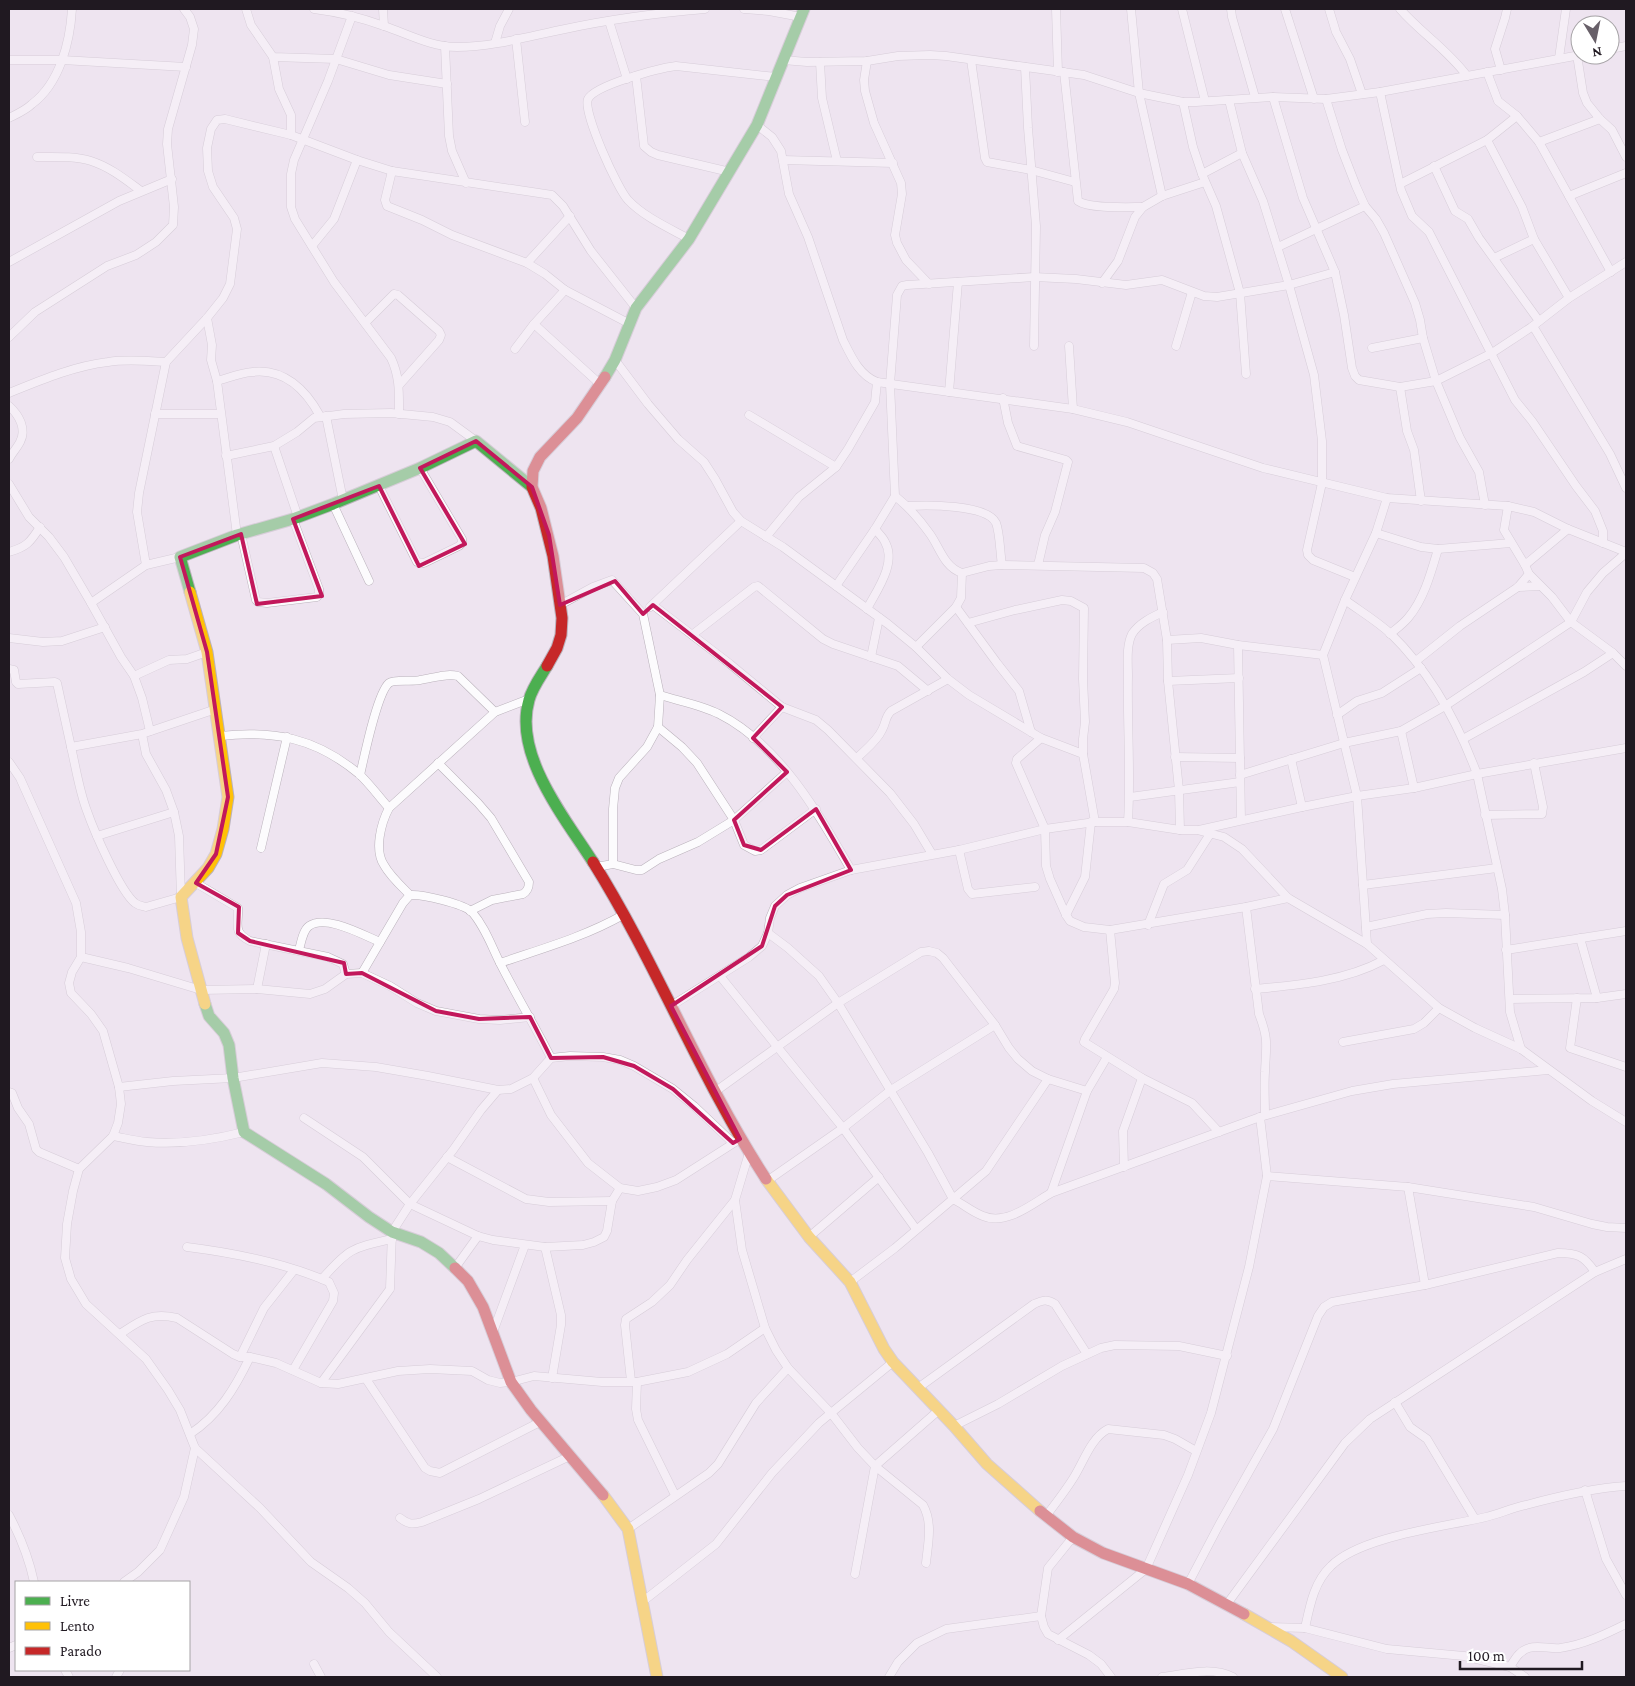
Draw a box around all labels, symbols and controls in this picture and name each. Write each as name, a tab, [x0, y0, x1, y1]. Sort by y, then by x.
north arrow	[1570, 15, 1620, 65]
text: N	[1591, 44, 1603, 62]
legend	[15, 1581, 190, 1671]
text: Livre	[60, 1593, 90, 1609]
text: Lento	[60, 1618, 94, 1634]
scale bar	[1460, 1638, 1582, 1670]
text: Parado	[60, 1643, 102, 1659]
text: 100 m	[1468, 1648, 1505, 1664]

